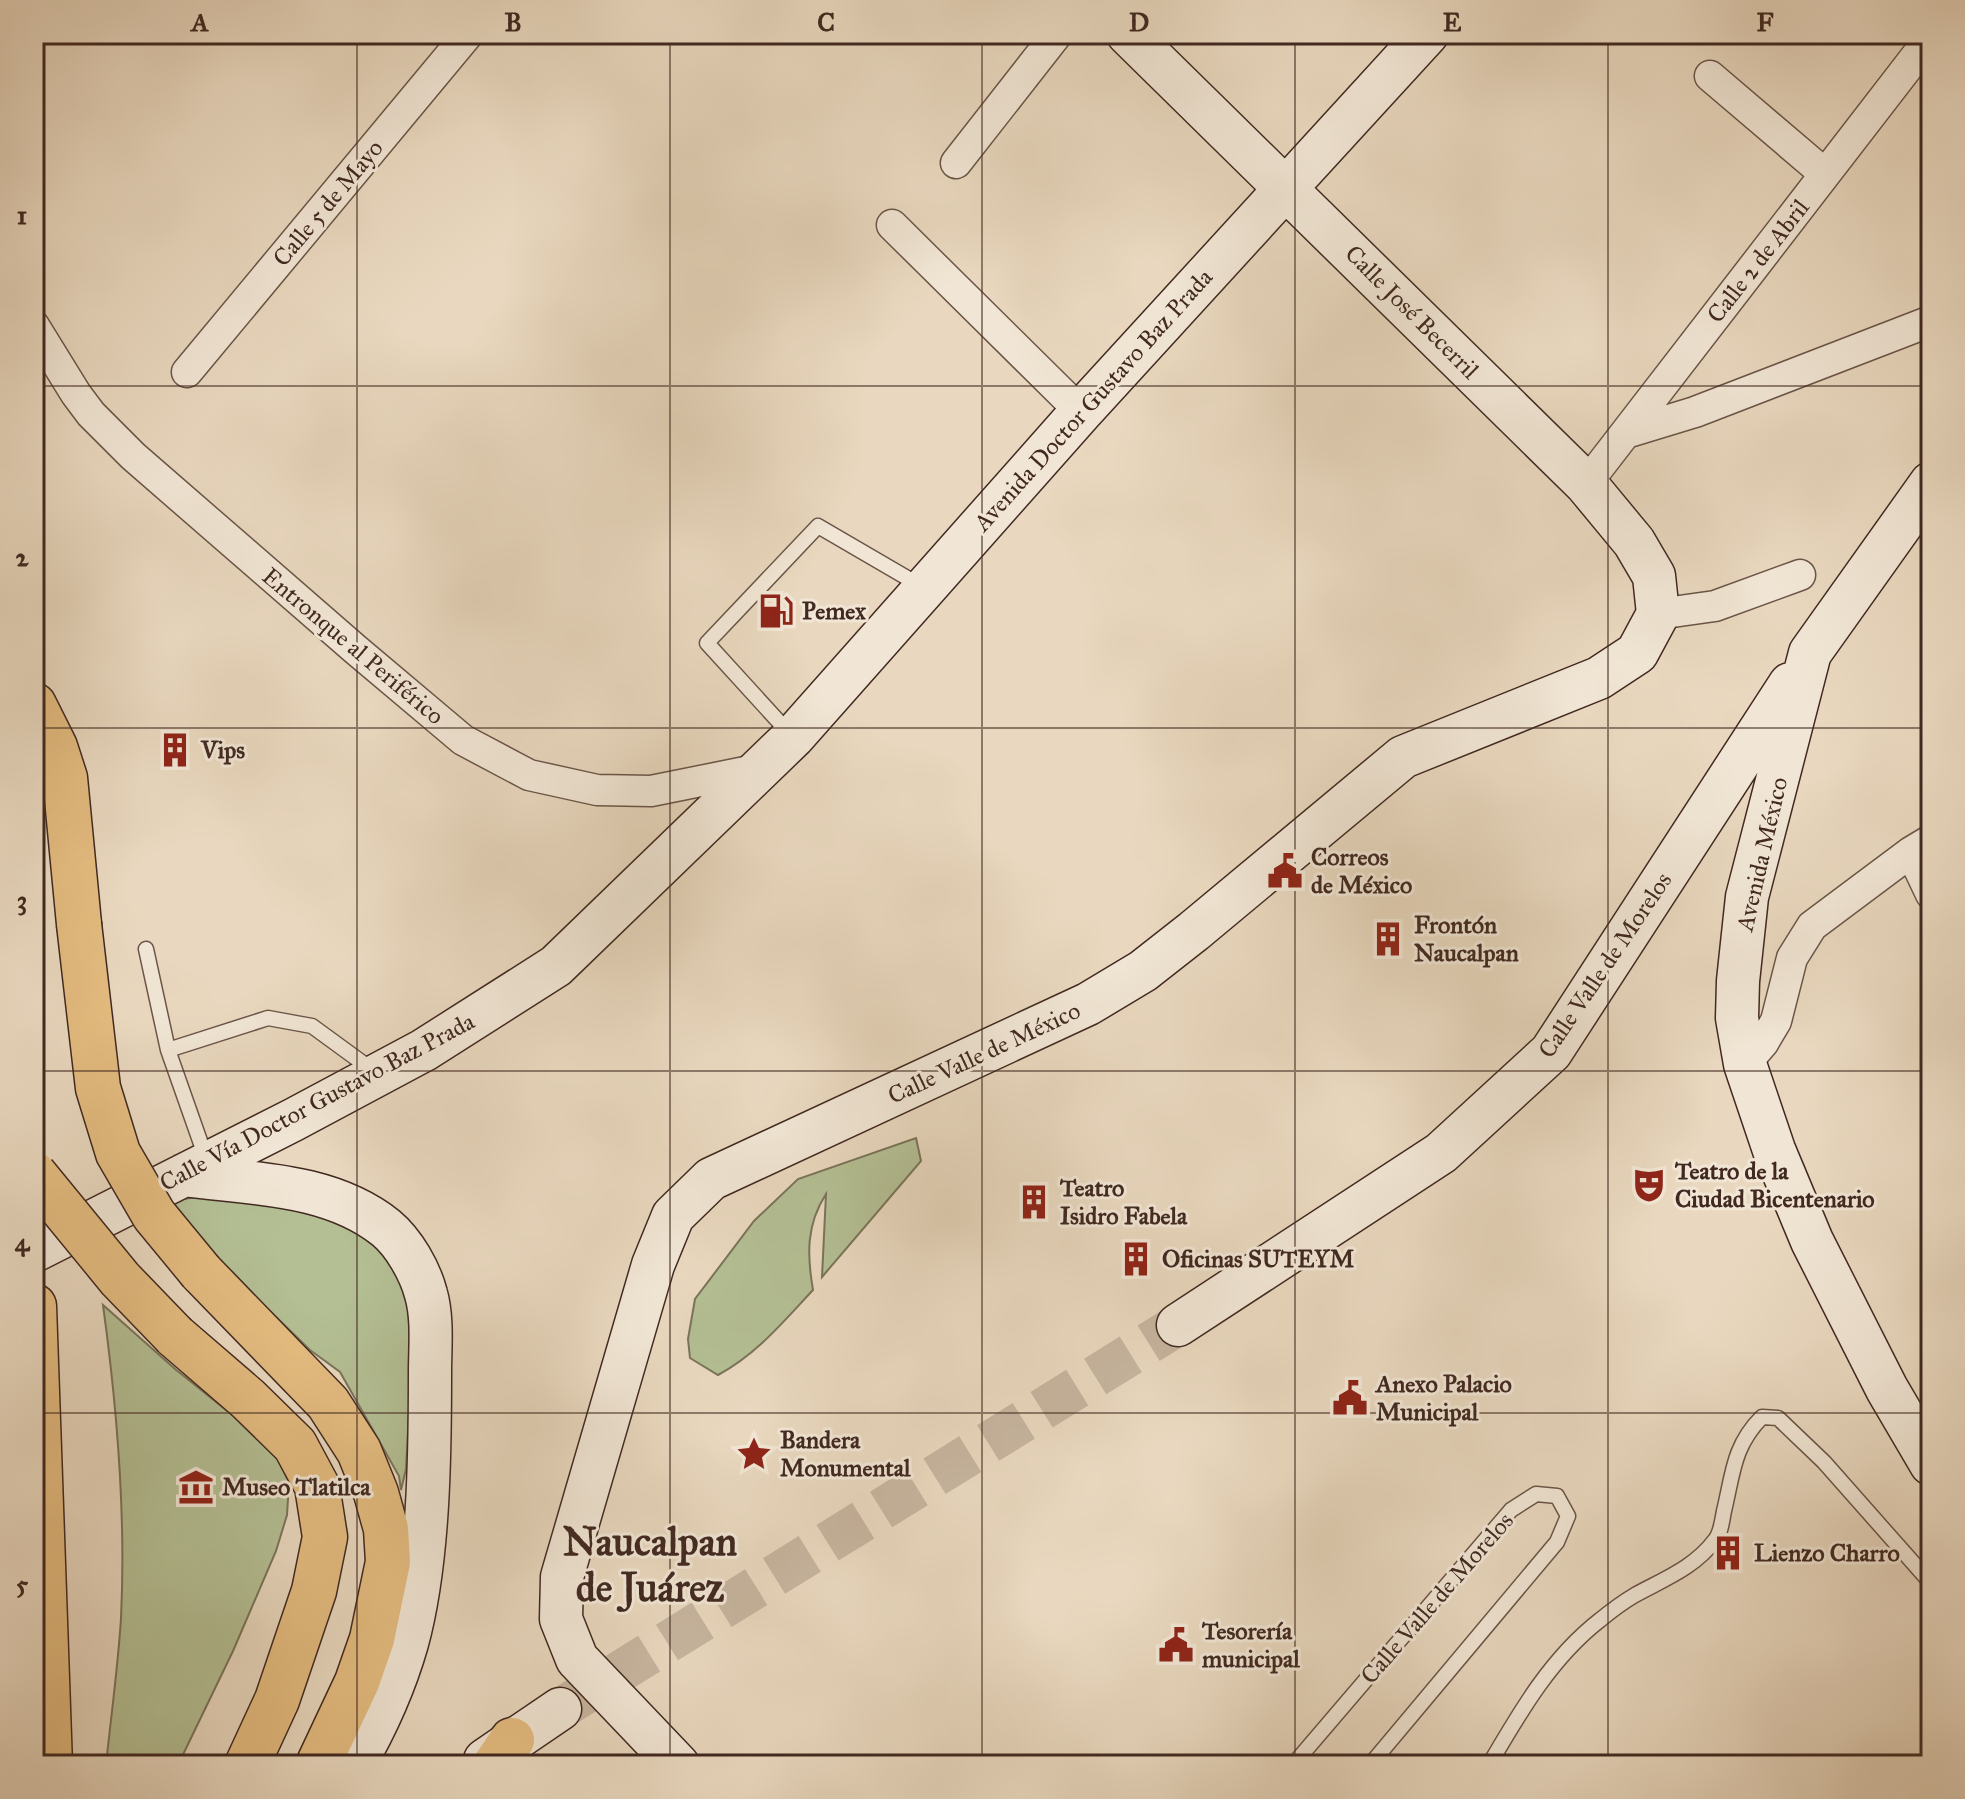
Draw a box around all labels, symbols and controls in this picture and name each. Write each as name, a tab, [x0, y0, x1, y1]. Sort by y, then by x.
text: A	[189, 6, 209, 38]
text: B	[504, 6, 522, 38]
text: C	[817, 6, 835, 38]
text: D	[1129, 6, 1149, 38]
text: E	[1443, 6, 1462, 38]
text: F	[1757, 6, 1774, 38]
street label: Calle 5 de Mayo	[266, 134, 390, 272]
street label: Calle 2 de Abril	[1700, 193, 1816, 329]
text: 1	[17, 199, 27, 231]
street label: Calle José Becerril	[1339, 239, 1486, 386]
street label: Avenida Doctor Gustavo Baz Prada	[966, 262, 1219, 538]
text: 2	[16, 541, 30, 573]
street label: Entronque al Periférico	[256, 561, 450, 731]
fuel station icon: Pemex	[757, 592, 795, 630]
place label: Pemex	[802, 596, 866, 626]
building icon: Vips	[156, 731, 194, 769]
place label: Vips	[200, 735, 245, 765]
street label: Avenida México	[1729, 774, 1794, 935]
place label: Correos de México	[1311, 842, 1412, 900]
public building icon: Correos de México	[1266, 852, 1304, 890]
street label: Calle Valle de Morelos	[1532, 866, 1678, 1064]
text: 3	[17, 884, 27, 916]
place label: Frontón Naucalpan	[1414, 910, 1519, 968]
building icon: Frontón Naucalpan	[1369, 920, 1407, 958]
street label: Calle Valle de México	[883, 995, 1085, 1111]
street label: Calle Vía Doctor Gustavo Baz Prada	[154, 1006, 480, 1198]
place label: Teatro de la Ciudad Bicentenario	[1674, 1156, 1875, 1214]
theatre icon: Teatro de la Ciudad Bicentenario	[1630, 1166, 1668, 1204]
place label: Teatro Isidro Fabela	[1059, 1173, 1188, 1231]
building icon: Teatro Isidro Fabela	[1015, 1183, 1053, 1221]
text: 4	[15, 1226, 31, 1258]
building icon: Oficinas SUTEYM	[1117, 1240, 1155, 1278]
place label: Oficinas SUTEYM	[1162, 1244, 1354, 1274]
place label: Anexo Palacio Municipal	[1374, 1369, 1512, 1427]
public building icon: Anexo Palacio Municipal	[1331, 1379, 1369, 1417]
place label: Bandera Monumental	[780, 1425, 911, 1483]
place icon: Bandera Monumental	[735, 1435, 773, 1473]
museum icon: Museo Tlatilca	[177, 1468, 215, 1506]
place label: Museo Tlatilca	[222, 1472, 371, 1502]
street label: Calle Valle de Morelos	[1354, 1506, 1520, 1690]
district label: Naucalpan de Juárez	[563, 1517, 738, 1612]
building icon: Lienzo Charro	[1709, 1534, 1747, 1572]
place label: Lienzo Charro	[1754, 1538, 1900, 1568]
text: 5	[16, 1568, 29, 1600]
place label: Tesorería municipal	[1201, 1616, 1300, 1674]
public building icon: Tesorería municipal	[1157, 1626, 1195, 1664]

